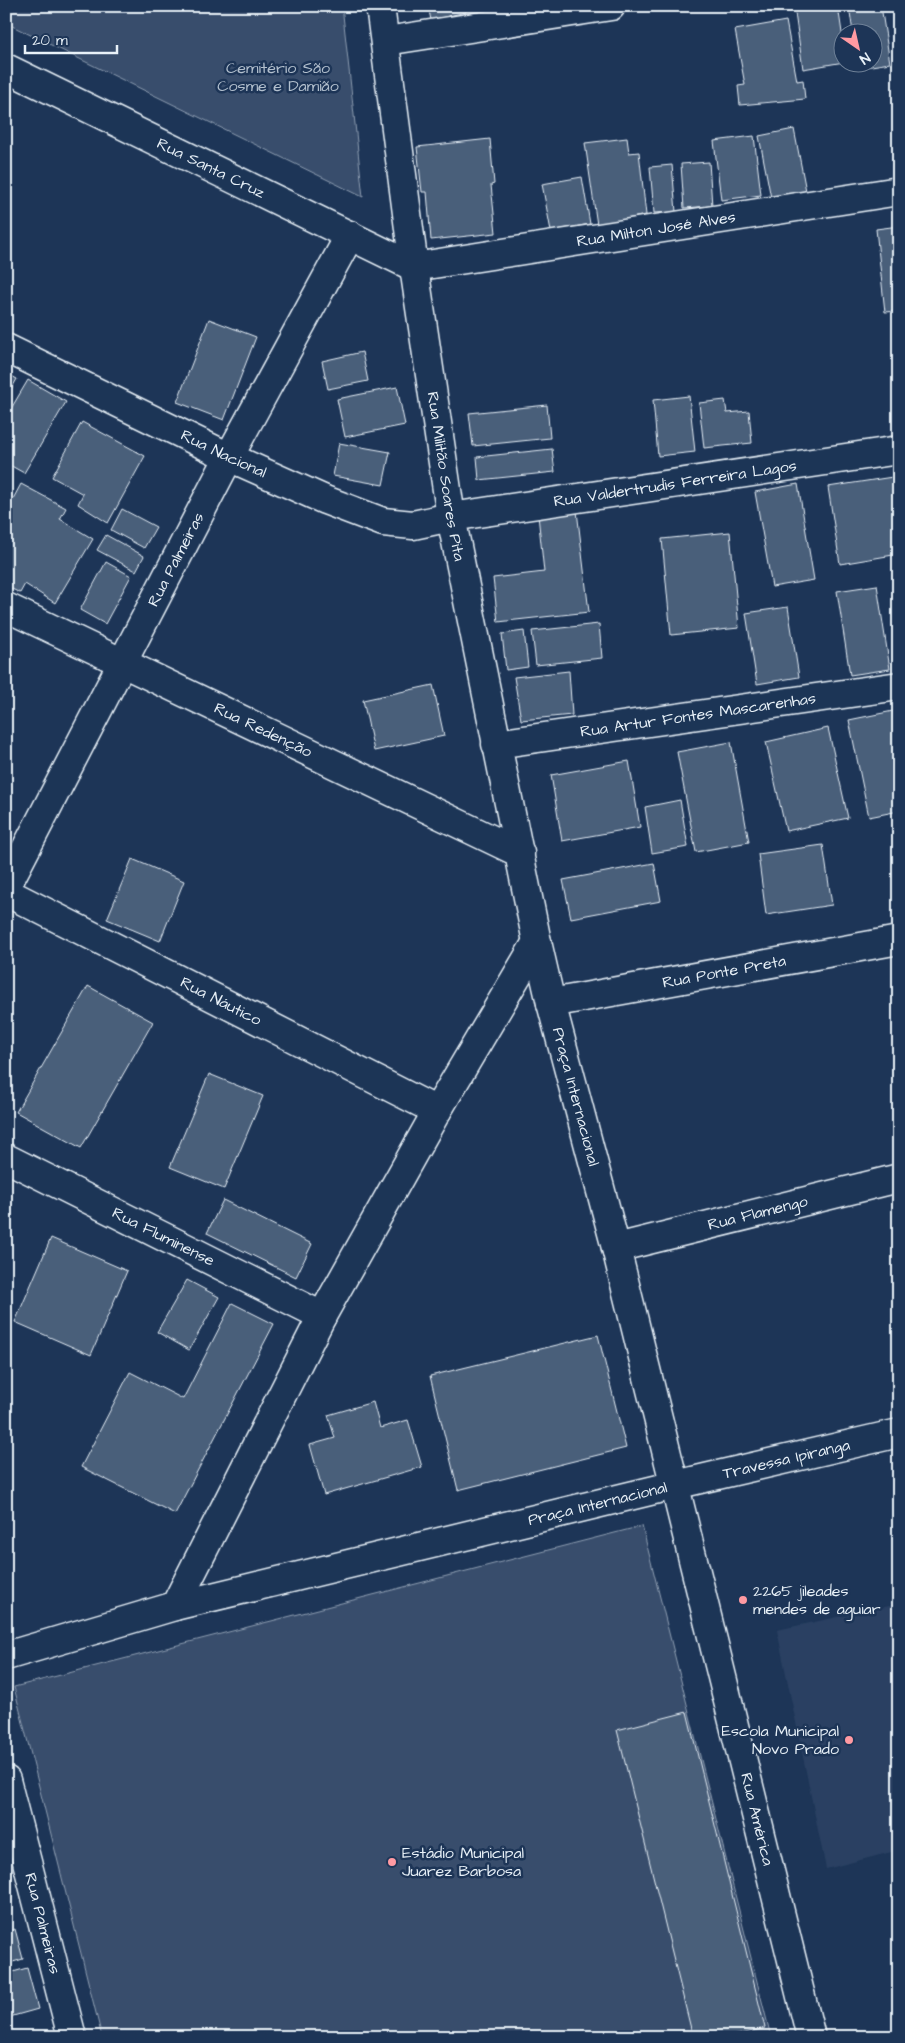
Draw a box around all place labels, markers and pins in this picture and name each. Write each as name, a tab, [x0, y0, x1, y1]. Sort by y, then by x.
place label: 2265 jileades mendes de aguiar	[753, 1580, 881, 1621]
marker: 2265 jileades mendes de aguiar	[737, 1594, 749, 1606]
place label: Escola Municipal Novo Prado	[721, 1720, 839, 1760]
marker: Escola Municipal Novo Prado	[843, 1734, 855, 1746]
place label: Estádio Municipal Juarez Barbosa	[402, 1842, 524, 1882]
marker: Estádio Municipal Juarez Barbosa	[386, 1856, 398, 1868]

